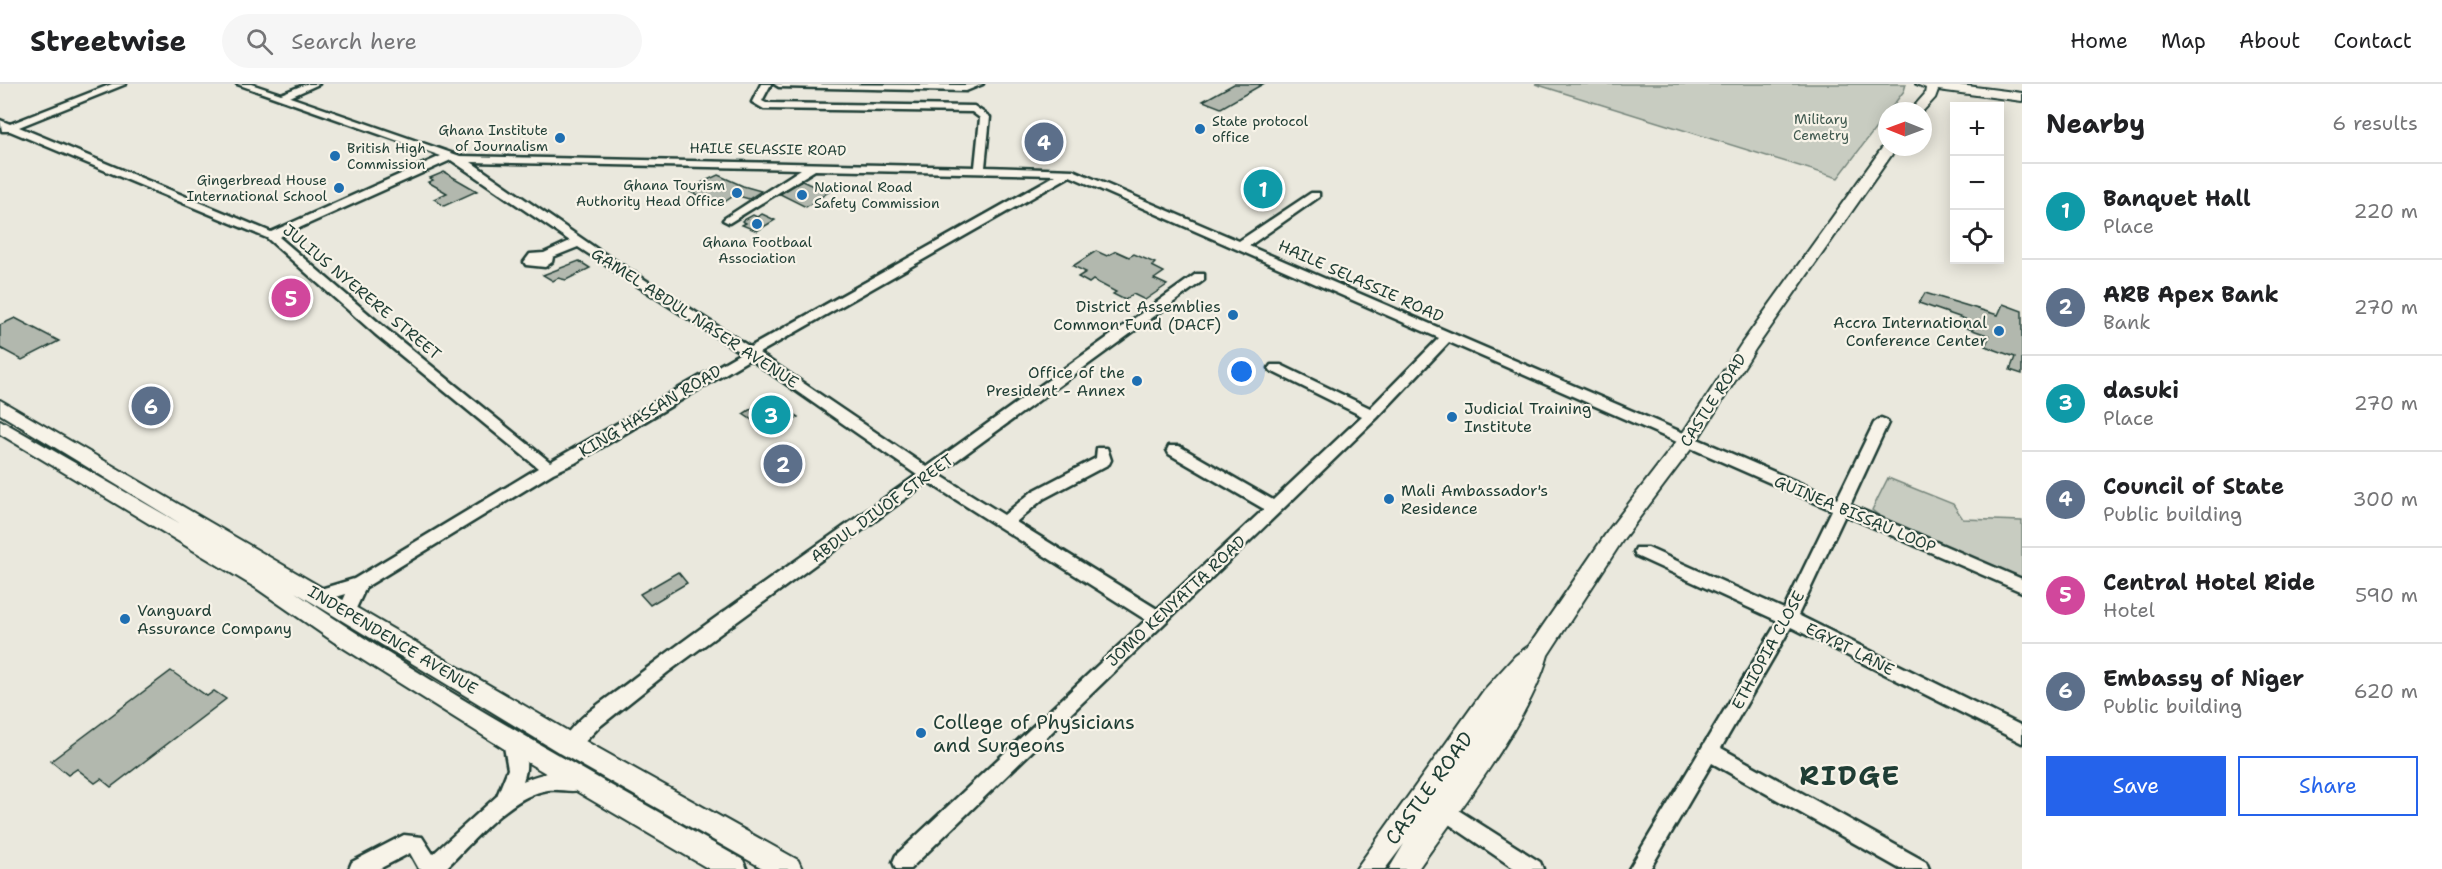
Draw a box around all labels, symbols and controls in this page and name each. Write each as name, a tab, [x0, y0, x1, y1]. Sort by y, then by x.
search box	[222, 14, 642, 68]
text: Streetwise	[30, 22, 186, 60]
icon: search	[243, 25, 276, 58]
text: Search here	[291, 27, 417, 56]
text: Home	[2070, 27, 2128, 55]
text: Map	[2161, 27, 2206, 55]
text: About	[2239, 27, 2300, 55]
text: Contact	[2333, 27, 2412, 55]
north arrow	[1878, 102, 1932, 156]
map controls	[1950, 102, 2004, 264]
button: +	[1950, 102, 2004, 156]
text: Nearby	[2046, 106, 2145, 141]
park label: Military Cemetry	[1793, 110, 1849, 144]
text: 6 results	[2332, 110, 2418, 136]
place label: State protocol office	[1212, 112, 1309, 146]
pin: 4	[1024, 120, 1064, 164]
place label: Ghana Institute of Journalism	[439, 121, 548, 155]
marker: State protocol office	[1193, 122, 1207, 136]
marker: Ghana Institute of Journalism	[553, 131, 567, 145]
place label: British High Commission	[347, 139, 426, 173]
street label: HAILE SELASSIE ROAD	[689, 139, 847, 159]
marker: British High Commission	[328, 149, 342, 163]
button: −	[1950, 156, 2004, 210]
pin: 1	[1244, 166, 1282, 212]
place label: Gingerbread House International School	[186, 171, 328, 205]
place label: Ghana Tourism Authority Head Office	[576, 176, 725, 210]
place label: National Road Safety Commission	[814, 178, 940, 212]
marker: Gingerbread House International School	[332, 181, 346, 195]
text: Banquet Hall	[2103, 184, 2251, 213]
marker: Ghana Tourism Authority Head Office	[730, 186, 744, 200]
marker: National Road Safety Commission	[795, 188, 809, 202]
text: 1	[2061, 198, 2070, 224]
text: 220 m	[2354, 198, 2418, 224]
button: locate	[1950, 210, 2004, 264]
text: Place	[2103, 213, 2154, 239]
marker: Ghana Footbaal Association	[750, 217, 764, 231]
street label: JULIUS NYERERE STREET	[279, 220, 446, 365]
place label: Ghana Footbaal Association	[702, 233, 813, 267]
street label: HAILE SELASSIE ROAD	[1275, 235, 1447, 327]
street label: GAMEL ABDUL NASER AVENUE	[587, 243, 803, 393]
pin: 5	[272, 276, 310, 320]
text: ARB Apex Bank	[2103, 280, 2279, 309]
text: 2	[2059, 294, 2073, 320]
text: 270 m	[2354, 294, 2418, 320]
place label: District Assemblies Common Fund (DACF)	[1053, 296, 1221, 335]
marker: District Assemblies Common Fund (DACF)	[1226, 308, 1240, 322]
text: Bank	[2103, 309, 2151, 335]
place label: Accra International Conference Center	[1833, 312, 1987, 351]
marker: Accra International Conference Center	[1992, 324, 2006, 338]
street label: CASTLE ROAD	[1675, 349, 1751, 451]
your location	[1227, 357, 1256, 386]
street label: KING HASSAN ROAD	[575, 360, 725, 462]
place label: Office of the President - Annex	[986, 362, 1125, 401]
marker: Office of the President - Annex	[1130, 374, 1144, 388]
text: dasuki	[2103, 376, 2179, 405]
pin: 6	[132, 384, 170, 428]
text: 3	[2059, 390, 2073, 416]
text: 270 m	[2354, 390, 2418, 416]
pin: 3	[752, 392, 790, 438]
place label: Judicial Training Institute	[1464, 398, 1592, 437]
text: Place	[2103, 405, 2154, 431]
marker: Judicial Training Institute	[1445, 410, 1459, 424]
pin: 2	[764, 442, 802, 487]
street label: ABDUL DIUOF STREET	[806, 449, 958, 567]
street label: GUINEA BISSAU LOOP	[1771, 470, 1939, 558]
text: Council of State	[2103, 472, 2284, 501]
place label: Mali Ambassador's Residence	[1401, 480, 1548, 519]
text: 4	[2059, 486, 2073, 512]
text: 300 m	[2352, 486, 2418, 512]
marker: Mali Ambassador's Residence	[1382, 492, 1396, 506]
text: Public building	[2103, 501, 2242, 527]
street label: JOMO KENYATTA ROAD	[1102, 531, 1250, 671]
text: Central Hotel Ride	[2103, 568, 2315, 597]
street label: INDEPENDENCE AVENUE	[304, 581, 482, 699]
text: 5	[2059, 582, 2072, 608]
text: 590 m	[2355, 582, 2418, 608]
street label: ETHIOPIA CLOSE	[1727, 587, 1809, 713]
text: Hotel	[2103, 597, 2155, 623]
place label: Vanguard Assurance Company	[137, 600, 292, 639]
marker: Vanguard Assurance Company	[118, 612, 132, 626]
street label: EGYPT LANE	[1802, 618, 1898, 680]
text: Embassy of Niger	[2103, 664, 2304, 693]
text: 6	[2059, 678, 2073, 704]
text: 620 m	[2354, 678, 2418, 704]
text: Public building	[2103, 693, 2242, 719]
place label: College of Physicians and Surgeons	[933, 709, 1135, 758]
marker: College of Physicians and Surgeons	[914, 726, 928, 740]
street label: CASTLE ROAD	[1379, 726, 1479, 850]
button: Save	[2046, 756, 2226, 816]
button: Share	[2238, 756, 2418, 816]
district label: RIDGE	[1799, 757, 1901, 794]

